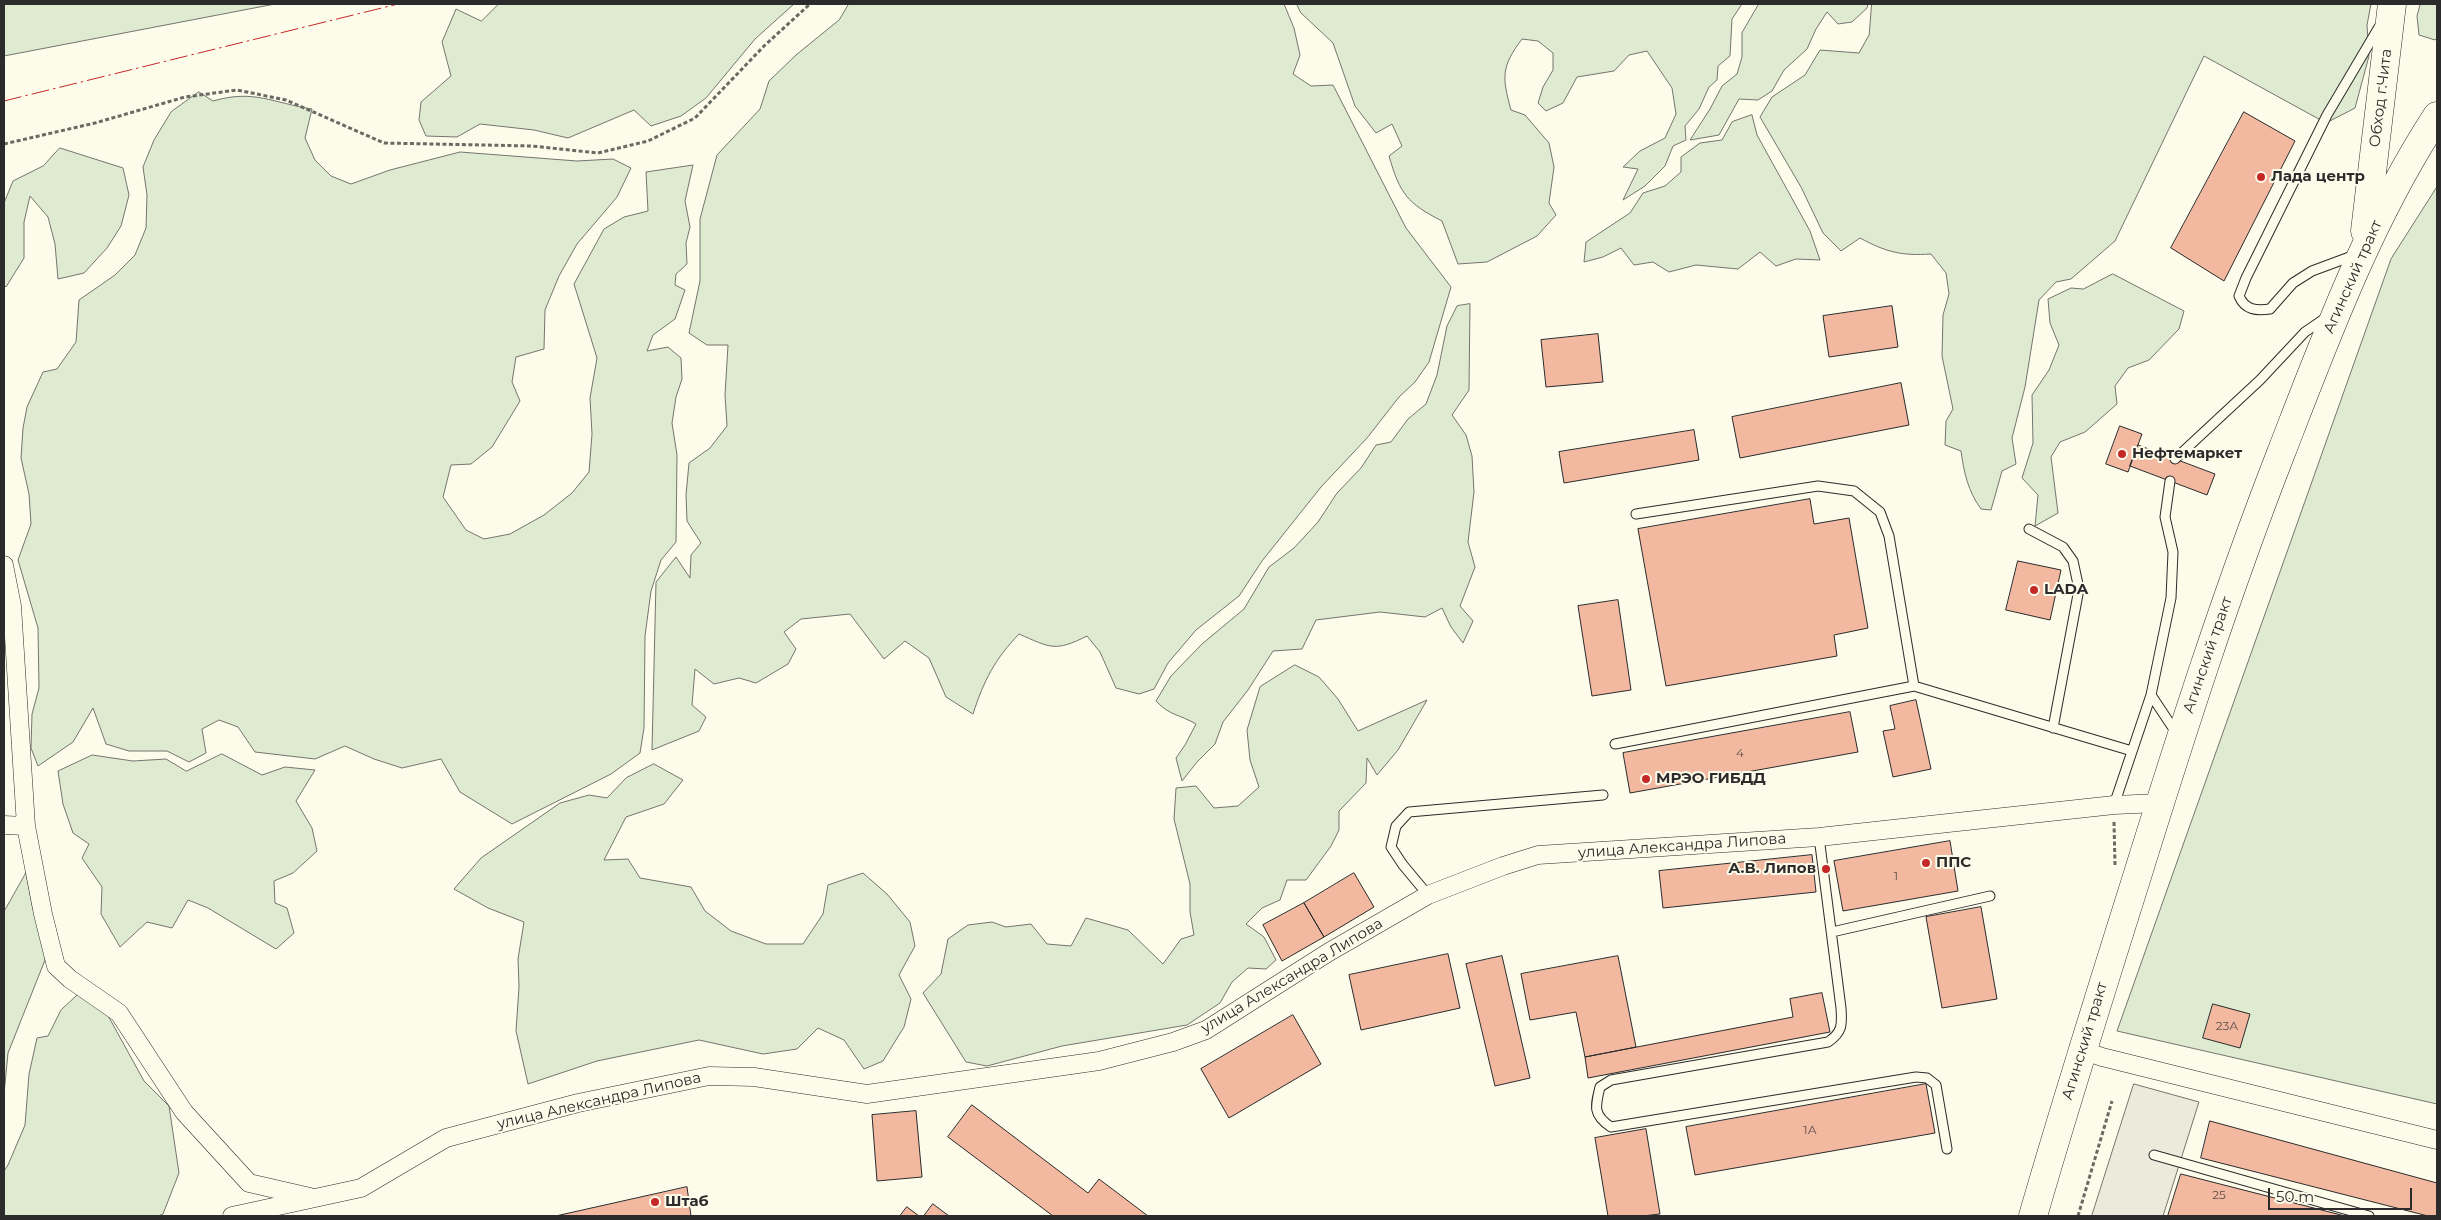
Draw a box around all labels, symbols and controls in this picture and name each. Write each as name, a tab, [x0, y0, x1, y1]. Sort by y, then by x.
street label: Обход г.Чита	[2366, 48, 2396, 148]
place label: Лада центр	[2271, 168, 2365, 186]
marker: Лада центр	[2255, 171, 2267, 183]
street label: Агинский тракт	[2320, 218, 2386, 336]
place label: Нефтемаркет	[2132, 445, 2242, 463]
marker: Нефтемаркет	[2116, 448, 2128, 460]
place label: LADA	[2044, 581, 2088, 599]
marker: LADA	[2028, 584, 2040, 596]
street label: Агинский тракт	[2180, 594, 2236, 716]
house number: 4	[1736, 746, 1744, 760]
place label: МРЭО ГИБДД	[1656, 770, 1766, 788]
marker: МРЭО ГИБДД	[1640, 773, 1652, 785]
street label: улица Александра Липова	[1577, 830, 1787, 862]
place label: ППС	[1936, 854, 1971, 872]
marker: ППС	[1920, 857, 1932, 869]
place label: А.В. Липов	[1728, 860, 1816, 878]
marker: А.В. Липов	[1820, 863, 1832, 875]
house number: 1	[1894, 869, 1898, 883]
street label: улица Александра Липова	[1198, 915, 1386, 1037]
street label: Агинский тракт	[2059, 980, 2111, 1102]
house number: 23А	[2216, 1019, 2238, 1033]
street label: улица Александра Липова	[495, 1069, 703, 1133]
house number: 1А	[1803, 1123, 1817, 1137]
scale bar	[2271, 1178, 2415, 1210]
text: 50 m	[2276, 1187, 2314, 1206]
house number: 25	[2212, 1188, 2226, 1202]
place label: Штаб	[665, 1193, 709, 1211]
marker: Штаб	[649, 1196, 661, 1208]

